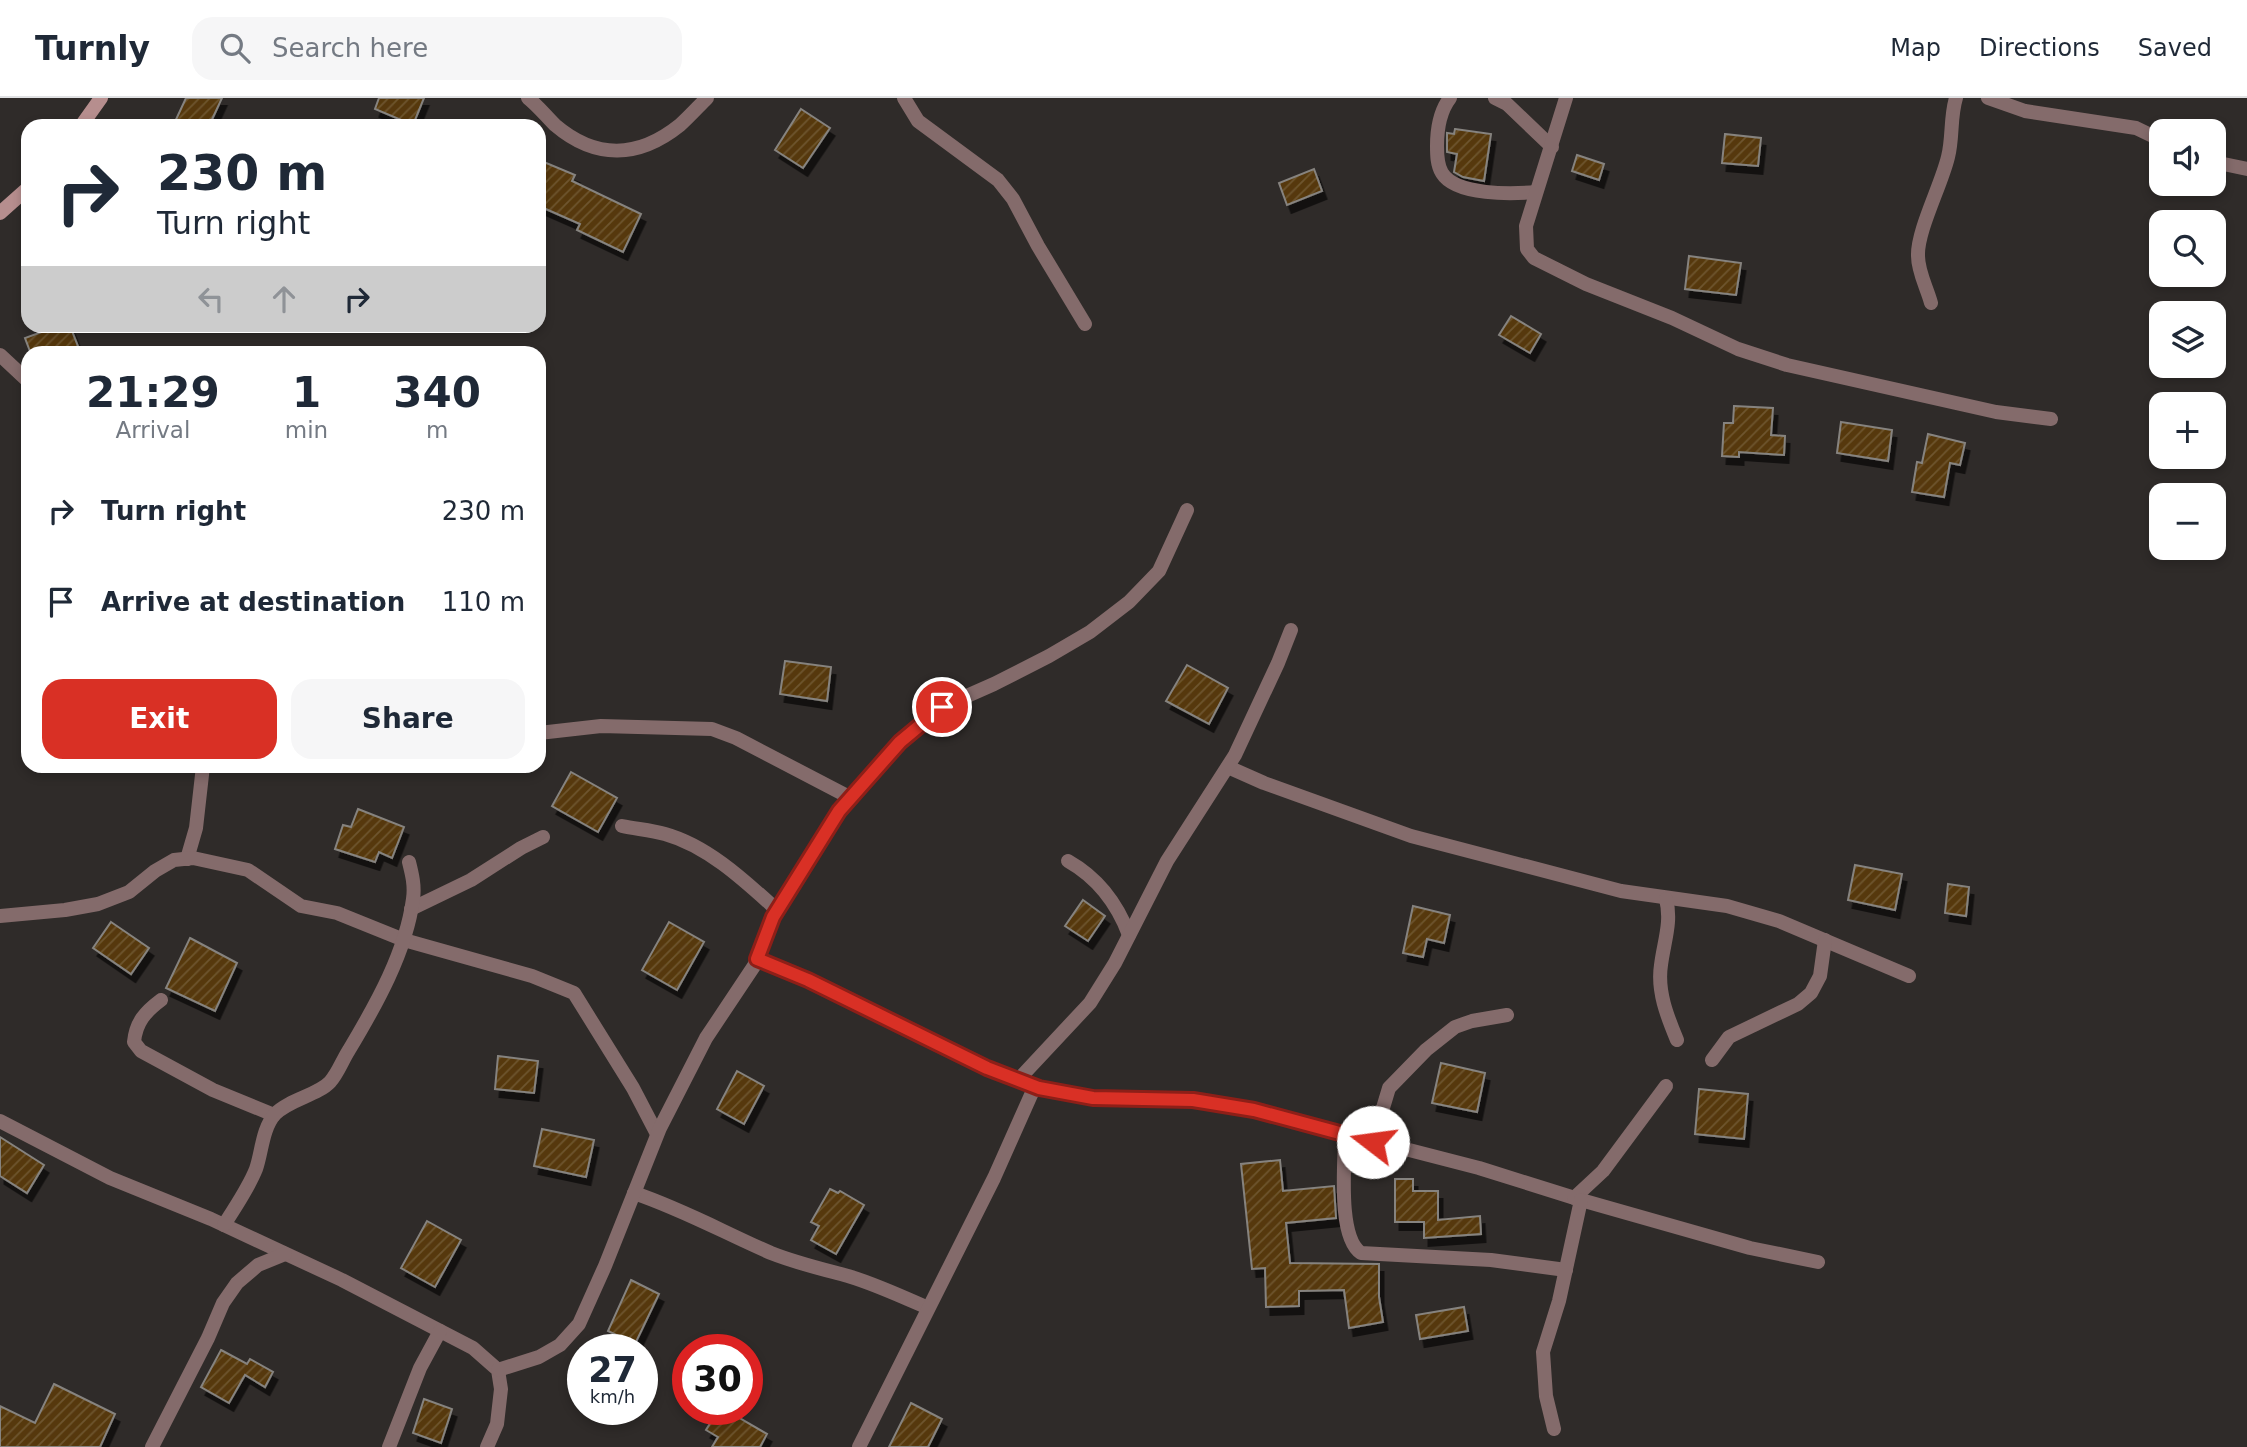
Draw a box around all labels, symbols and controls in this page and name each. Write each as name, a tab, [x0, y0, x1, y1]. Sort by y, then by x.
search box	[192, 17, 682, 80]
text: Turnly	[35, 29, 150, 68]
icon: search	[216, 29, 254, 67]
text: Search here	[272, 33, 428, 63]
text: Map	[1890, 34, 1941, 62]
text: Directions	[1979, 34, 2100, 62]
text: Saved	[2138, 34, 2212, 62]
map controls	[2149, 119, 2226, 560]
button: sound	[2149, 119, 2226, 196]
text: 230 m	[157, 145, 327, 202]
icon: right	[42, 147, 133, 238]
text: Turn right	[157, 204, 310, 242]
button: search	[2149, 210, 2226, 287]
icon: left	[192, 280, 230, 318]
icon: ahead	[265, 280, 303, 318]
icon: right	[338, 280, 376, 318]
button: layers	[2149, 301, 2226, 378]
text: 21:29	[86, 368, 220, 417]
text: 1	[292, 368, 321, 417]
text: 340	[393, 368, 481, 417]
button: +	[2149, 392, 2226, 469]
text: Arrival	[116, 417, 190, 443]
text: min	[285, 417, 328, 443]
text: m	[426, 417, 448, 443]
button: −	[2149, 483, 2226, 560]
icon: right	[42, 492, 80, 530]
text: Turn right	[101, 496, 246, 526]
text: 230 m	[442, 496, 525, 526]
icon: arrive	[42, 583, 80, 621]
text: Arrive at destination	[101, 587, 405, 617]
text: 110 m	[442, 587, 525, 617]
pin	[912, 677, 972, 737]
button: Exit	[42, 679, 277, 759]
button: Share	[291, 679, 525, 759]
icon: arrive	[923, 688, 961, 726]
position arrow	[1336, 1105, 1410, 1179]
speed limit sign: 30	[672, 1334, 763, 1425]
text: 27	[588, 1350, 637, 1390]
text: km/h	[590, 1386, 635, 1407]

